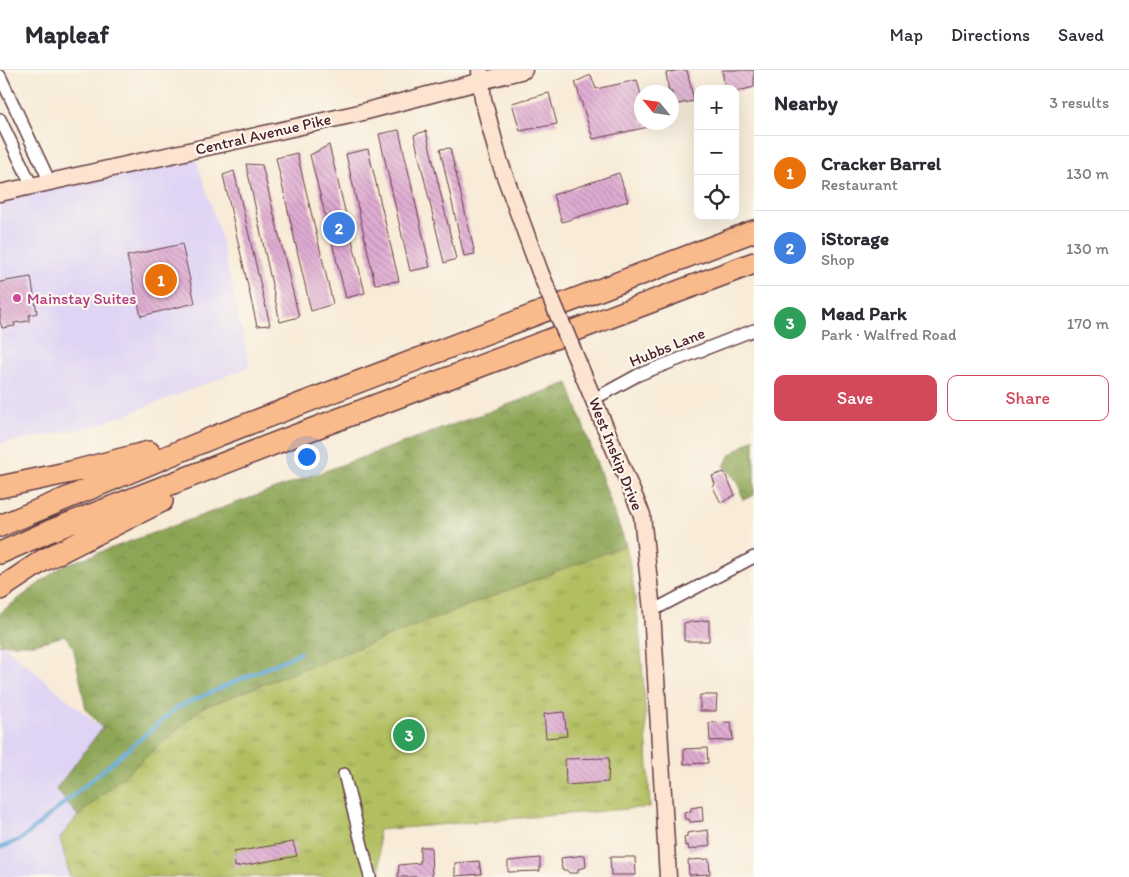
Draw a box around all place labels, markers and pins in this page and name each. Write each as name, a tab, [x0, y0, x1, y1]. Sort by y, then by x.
pin: 2	[323, 209, 355, 247]
pin: 1	[145, 261, 177, 299]
place label: Mainstay Suites	[27, 289, 136, 308]
marker: Mainstay Suites	[11, 292, 23, 304]
pin: 3	[393, 716, 425, 754]

